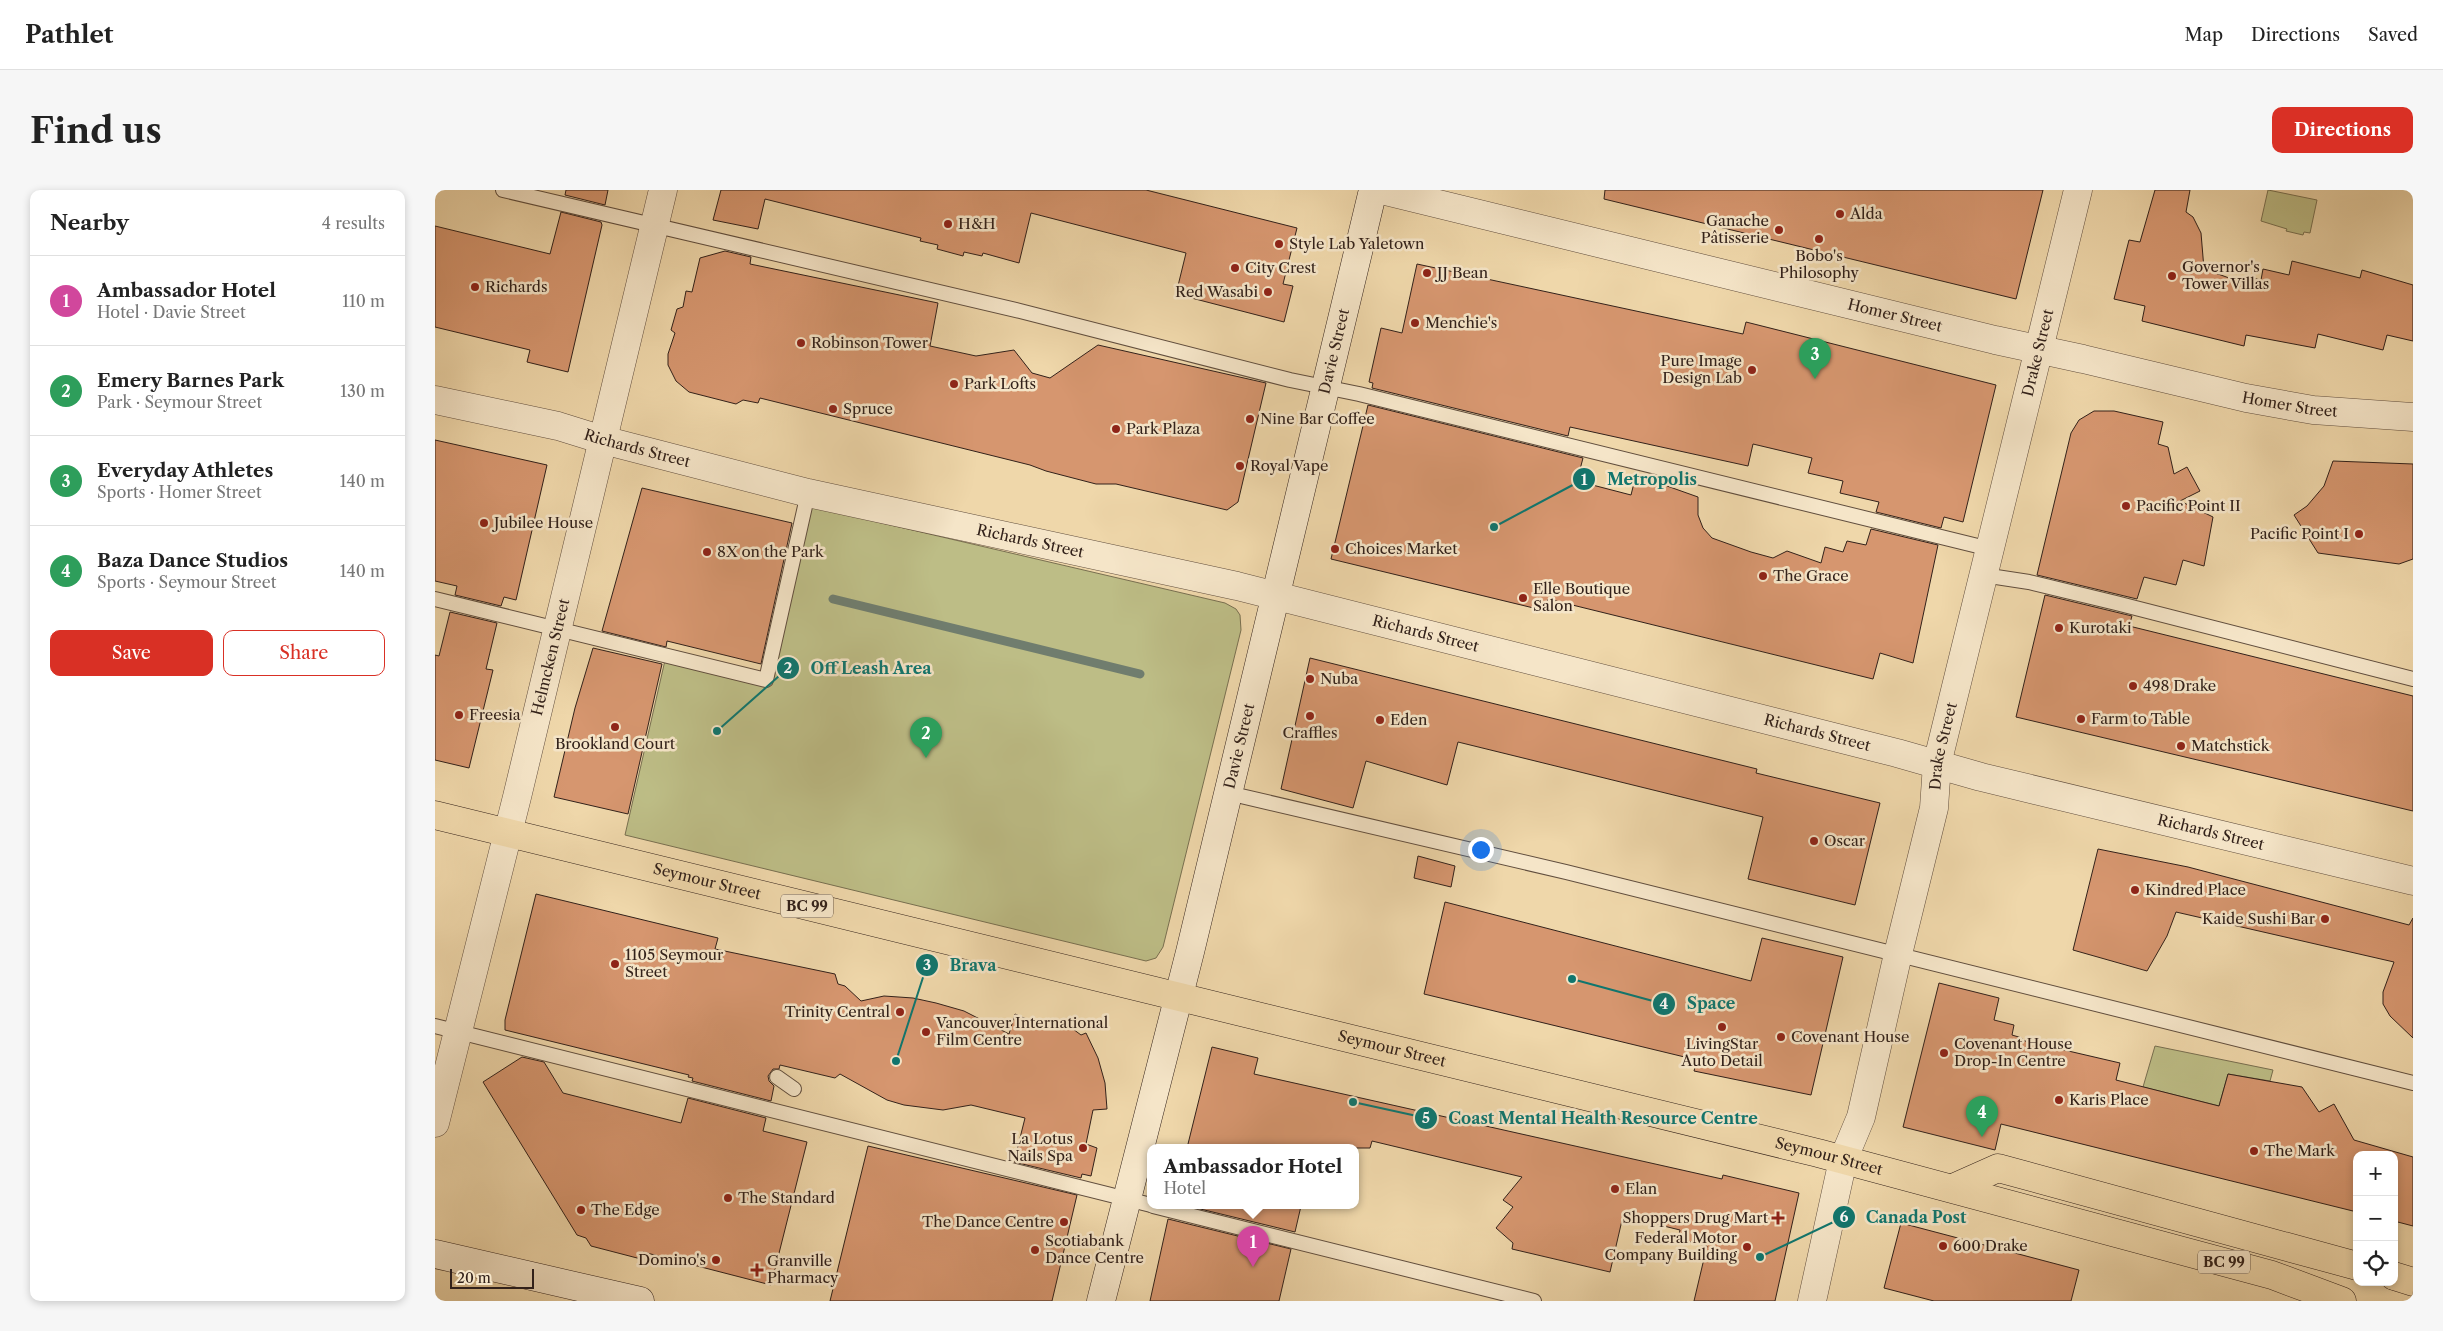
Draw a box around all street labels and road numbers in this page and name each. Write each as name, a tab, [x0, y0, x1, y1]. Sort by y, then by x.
street label: Homer Street	[1846, 294, 1945, 336]
street label: Davie Street	[1314, 306, 1353, 396]
street label: Drake Street	[2018, 306, 2058, 398]
street label: Homer Street	[2240, 387, 2339, 421]
street label: Richards Street	[582, 425, 693, 471]
street label: Richards Street	[975, 520, 1086, 562]
street label: Helmcken Street	[527, 596, 574, 717]
street label: Richards Street	[1370, 611, 1482, 656]
street label: Drake Street	[1925, 700, 1961, 791]
street label: Davie Street	[1220, 701, 1259, 791]
street label: Richards Street	[1762, 710, 1873, 755]
street label: Richards Street	[2156, 810, 2267, 854]
street label: Seymour Street	[651, 859, 764, 903]
road number: BC 99	[781, 894, 833, 918]
street label: Seymour Street	[1336, 1026, 1449, 1071]
street label: Seymour Street	[1773, 1133, 1886, 1179]
road number: BC 99	[2198, 1250, 2250, 1274]

